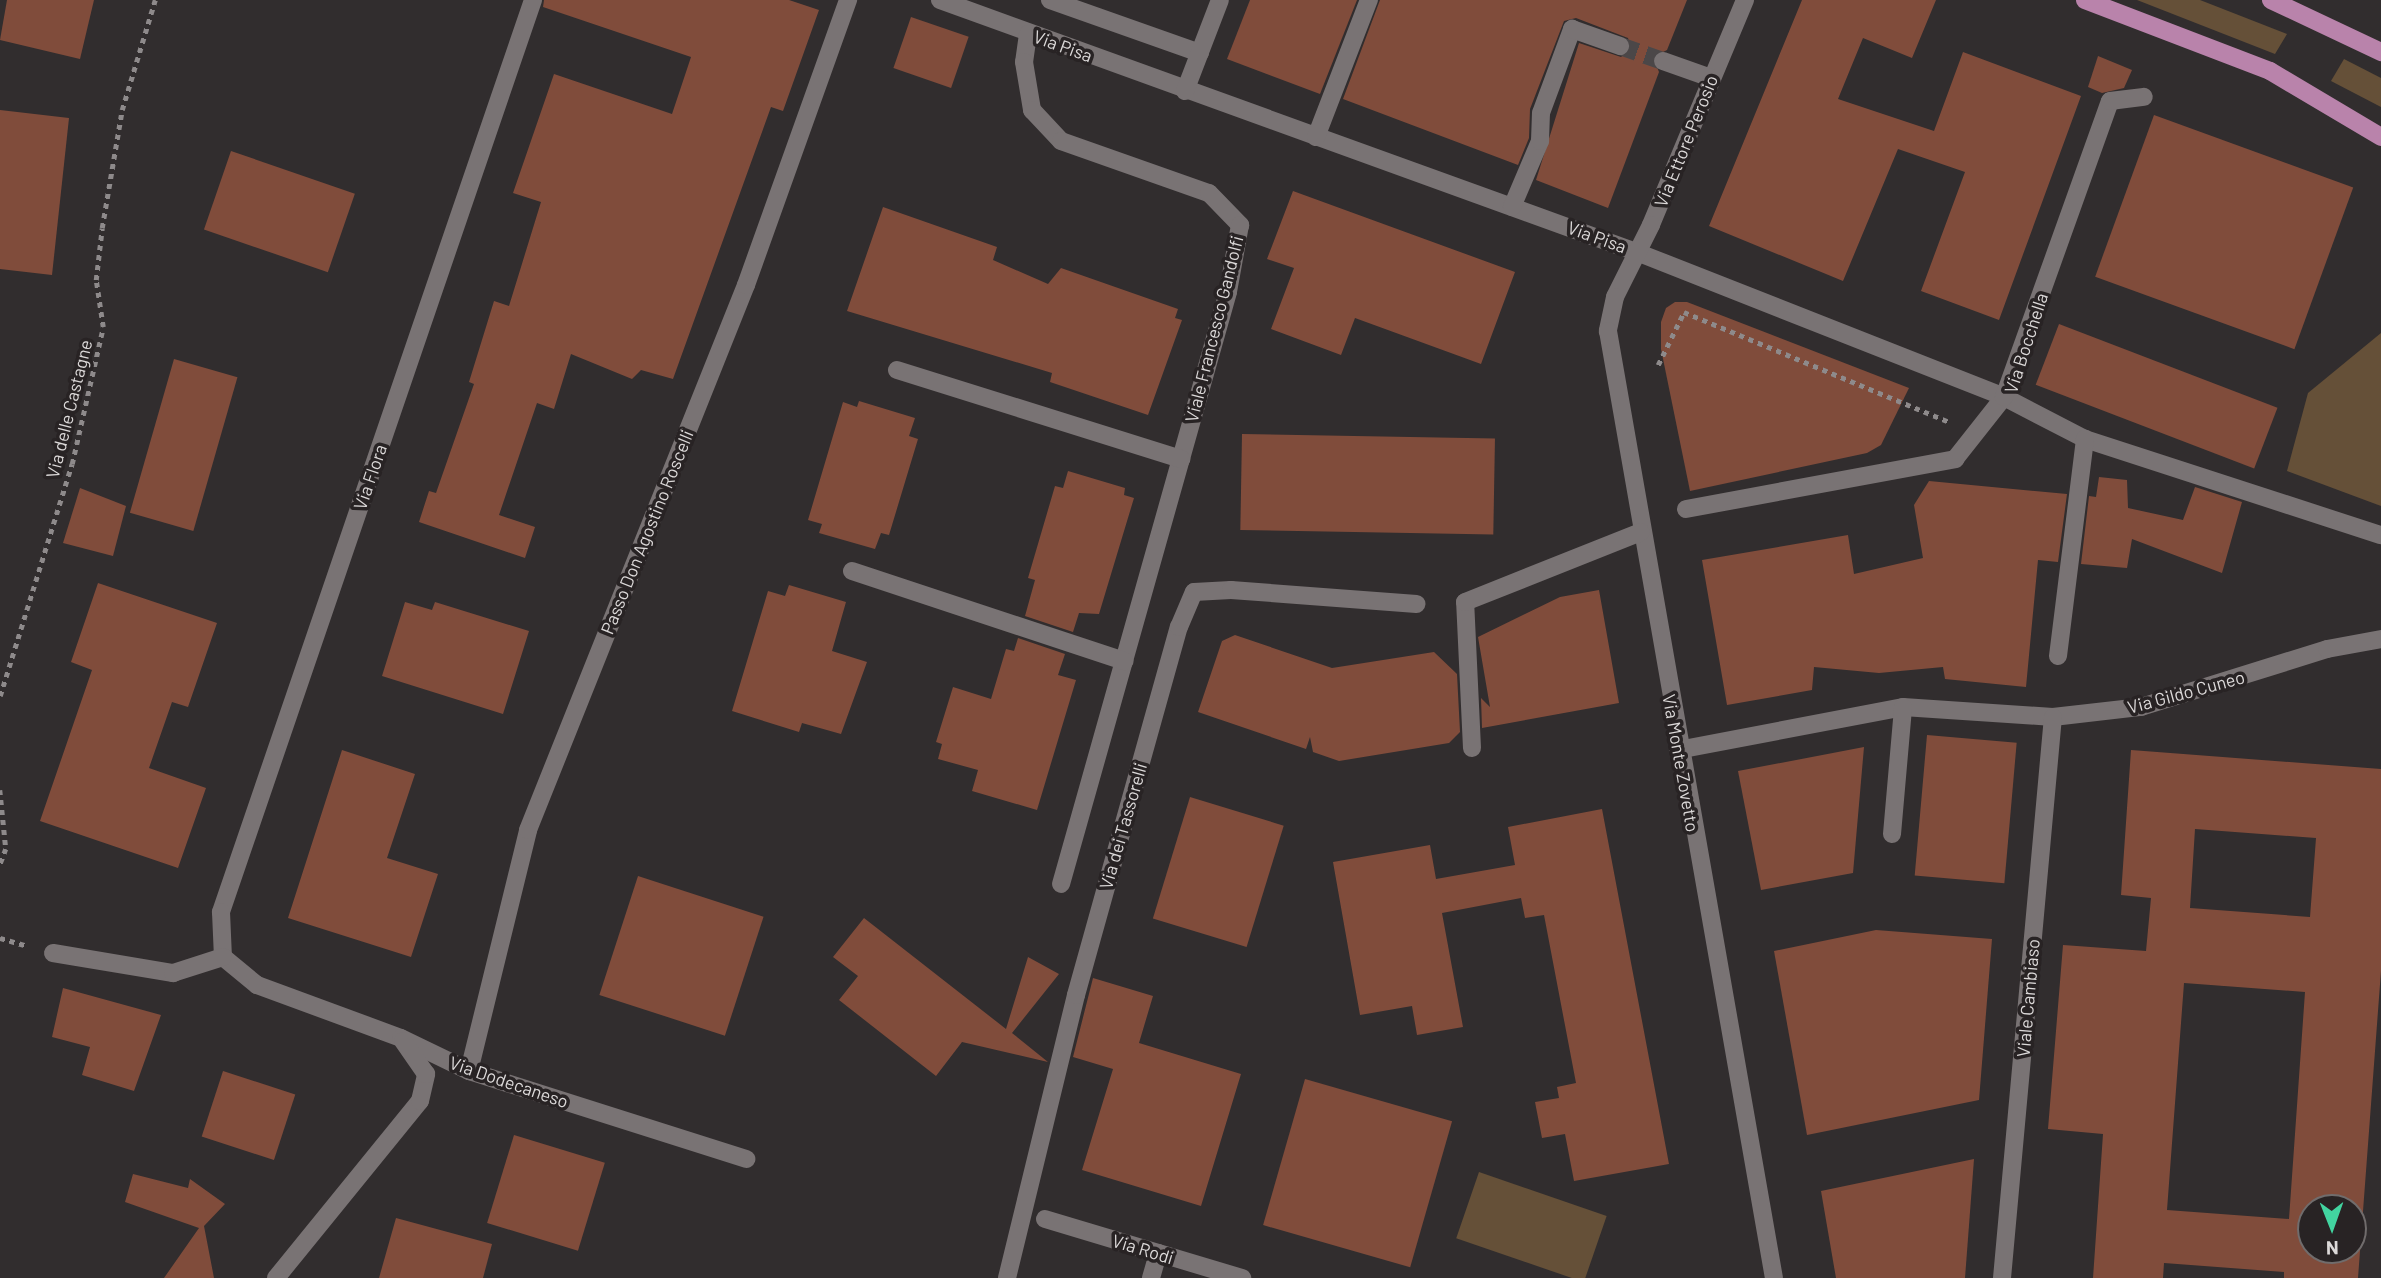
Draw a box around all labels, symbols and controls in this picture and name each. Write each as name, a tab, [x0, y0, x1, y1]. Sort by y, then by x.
street label: Via Pisa	[1031, 25, 1095, 67]
street label: Via Ettore Perosio	[1650, 72, 1722, 210]
street label: Via Pisa	[1565, 216, 1629, 258]
street label: Viale Francesco Gandolfi	[1180, 233, 1248, 425]
street label: Via Bocchella	[2000, 290, 2052, 396]
street label: Via delle Castagne	[41, 337, 97, 481]
street label: Passo Don Agostino Roscelli	[596, 427, 698, 637]
street label: Via Flora	[349, 441, 391, 513]
street label: Via Gildo Cuneo	[2125, 666, 2247, 718]
street label: Via Monte Zovetto	[1658, 692, 1704, 834]
street label: Via dei Tassorelli	[1095, 760, 1151, 892]
street label: Viale Cambiaso	[2012, 938, 2044, 1058]
street label: Via Dodecaneso	[447, 1052, 571, 1112]
north arrow	[2297, 1194, 2367, 1264]
street label: Via Rodi	[1110, 1229, 1176, 1269]
text: N	[2326, 1237, 2339, 1260]

